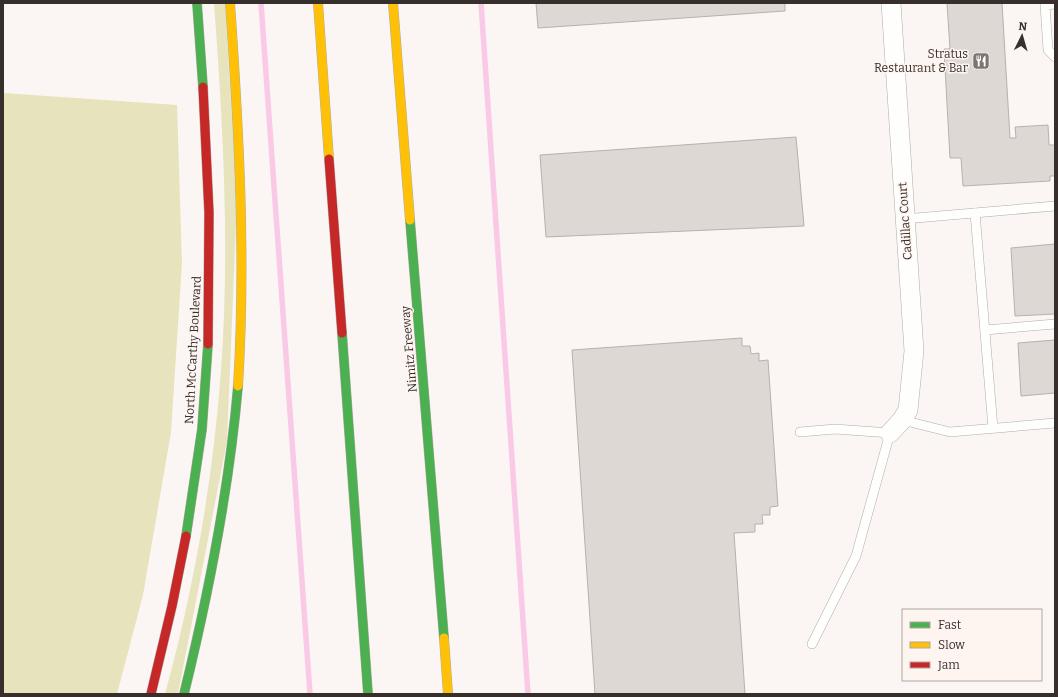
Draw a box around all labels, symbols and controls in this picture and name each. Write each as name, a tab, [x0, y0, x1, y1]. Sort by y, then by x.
north arrow	[1002, 16, 1042, 56]
text: N	[1018, 20, 1028, 33]
place label: Stratus Restaurant & Bar	[874, 47, 969, 75]
restaurant icon: Stratus Restaurant & Bar	[971, 51, 991, 71]
street label: Cadillac Court	[895, 181, 915, 260]
street label: North McCarthy Boulevard	[182, 276, 204, 424]
street label: Nimitz Freeway	[398, 304, 420, 393]
legend	[902, 609, 1042, 681]
text: Fast	[938, 618, 962, 632]
text: Slow	[938, 638, 965, 652]
text: Jam	[937, 658, 960, 672]

